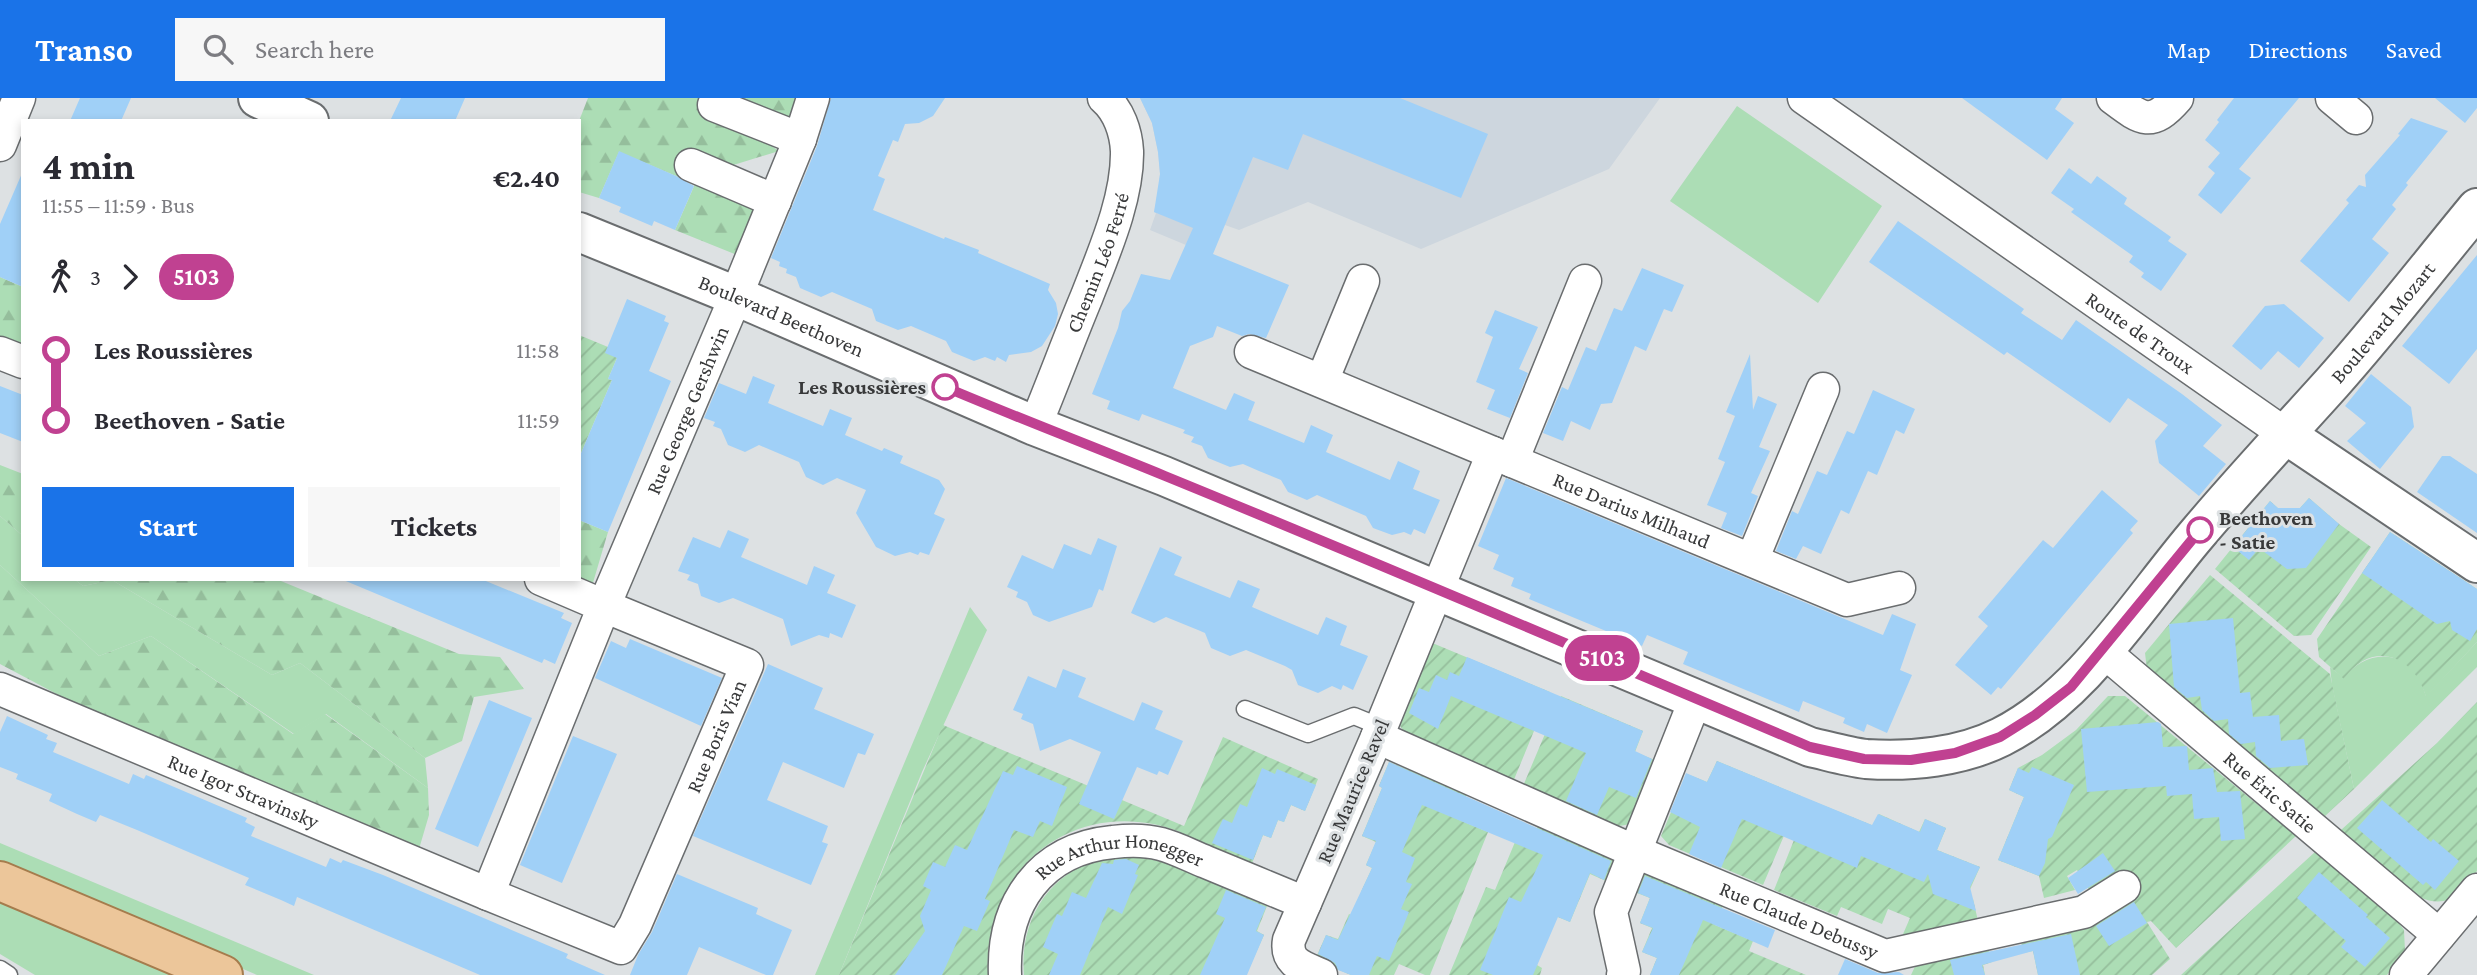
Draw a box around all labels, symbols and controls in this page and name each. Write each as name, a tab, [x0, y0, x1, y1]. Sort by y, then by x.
search box	[175, 18, 665, 81]
icon: search	[199, 30, 237, 68]
text: Transo	[35, 31, 133, 68]
text: Search here	[255, 35, 374, 64]
text: Map	[2167, 36, 2211, 63]
text: Directions	[2249, 36, 2348, 63]
text: Saved	[2386, 36, 2442, 63]
text: 4 min	[42, 145, 135, 187]
text: €2.40	[493, 164, 560, 193]
street label: Chemin Léo Ferré	[1061, 191, 1134, 336]
text: 11:55 – 11:59 · Bus	[42, 192, 195, 218]
street label: Boulevard Mozart	[2326, 256, 2441, 388]
icon: walk	[42, 258, 80, 296]
icon: forward	[111, 258, 149, 296]
text: 5103	[173, 263, 220, 290]
text: 3	[90, 264, 101, 290]
street label: Boulevard Beethoven	[695, 270, 868, 362]
street label: Route de Troux	[2081, 287, 2199, 379]
street label: Rue George Gershwin	[641, 322, 734, 498]
text: Les Roussières	[94, 336, 253, 365]
text: 11:58	[516, 337, 560, 363]
marker: Les Roussières	[932, 374, 958, 400]
place label: Les Roussières	[798, 375, 926, 399]
text: Beethoven - Satie	[94, 406, 285, 435]
text: 11:59	[517, 407, 560, 433]
street label: Rue Darius Milhaud	[1550, 467, 1713, 554]
button: Start	[42, 487, 294, 567]
button: Tickets	[308, 487, 560, 567]
place label: Beethoven - Satie	[2219, 506, 2313, 554]
marker: Beethoven - Satie	[2187, 517, 2213, 543]
line badge: 5103	[1553, 635, 1651, 681]
text: 5103	[1579, 644, 1625, 671]
street label: Rue Boris Vian	[681, 676, 751, 797]
street label: Rue Maurice Ravel	[1312, 715, 1394, 867]
street label: Rue Éric Satie	[2219, 746, 2321, 838]
street label: Rue Igor Stravinsky	[164, 749, 323, 834]
street label: Rue Arthur Honegger	[1030, 829, 1208, 885]
street label: Rue Claude Debussy	[1716, 876, 1882, 964]

